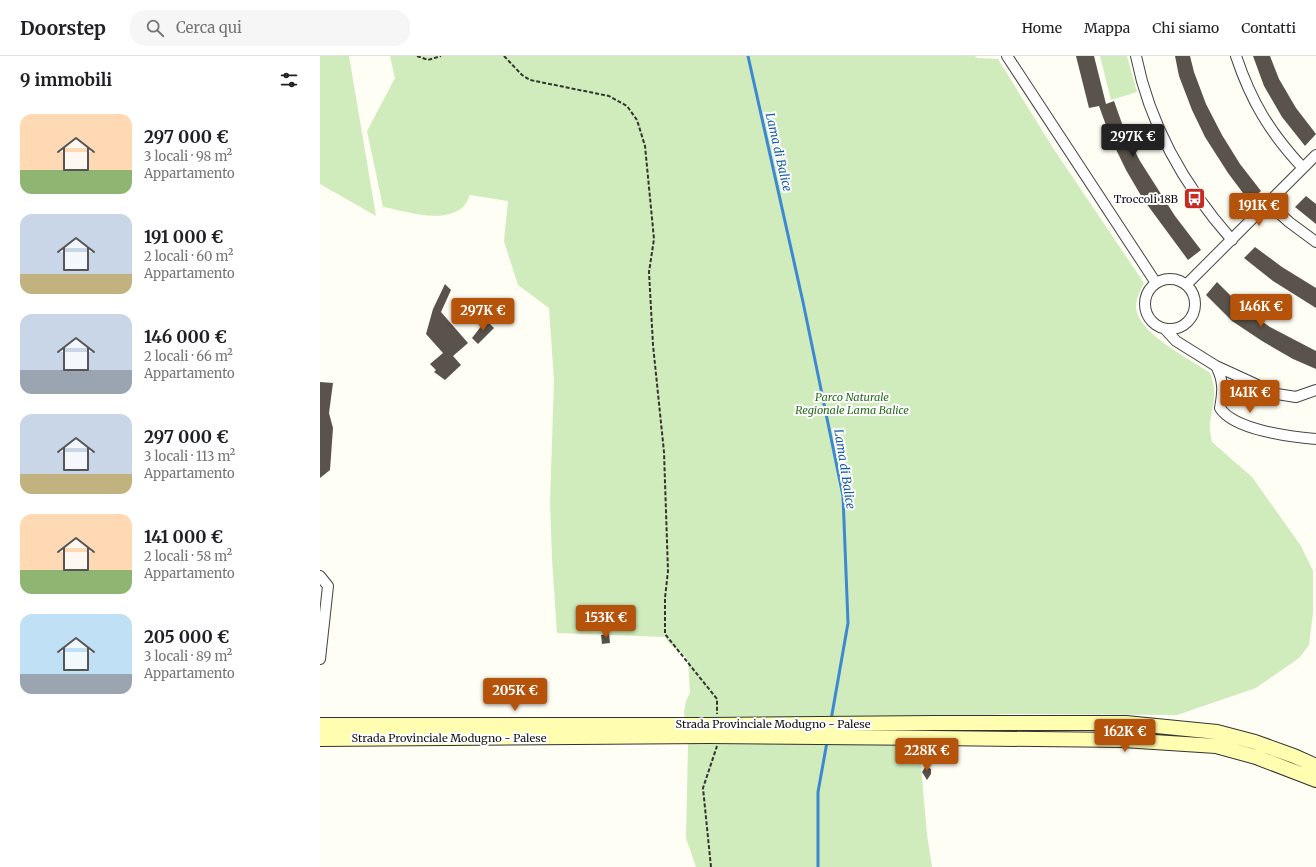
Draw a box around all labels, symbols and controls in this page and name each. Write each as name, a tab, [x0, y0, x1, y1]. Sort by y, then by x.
search box	[130, 10, 410, 46]
text: Doorstep	[20, 16, 106, 40]
icon: search	[144, 17, 166, 39]
text: Cerca qui	[176, 18, 242, 37]
text: Home	[1022, 19, 1062, 37]
text: Mappa	[1084, 19, 1130, 37]
text: Chi siamo	[1152, 19, 1219, 37]
text: Contatti	[1241, 19, 1296, 37]
text: 9 immobili	[20, 69, 112, 91]
icon: filters	[278, 69, 300, 91]
water label: Lama di Balice	[763, 111, 795, 193]
pin: 297K €	[1100, 124, 1166, 158]
text: 297 000 €	[144, 126, 229, 148]
text: 297K €	[1110, 128, 1156, 145]
icon: home	[52, 130, 100, 178]
text: 3 locali · 98 m²	[144, 148, 232, 165]
text: Appartamento	[144, 165, 235, 182]
bus stop icon: Troccoli 18B	[1181, 186, 1207, 212]
place label: Troccoli 18B	[1114, 192, 1179, 206]
pin: 191K €	[1226, 193, 1292, 227]
text: 191K €	[1238, 197, 1280, 214]
text: 191 000 €	[144, 226, 223, 248]
icon: home	[52, 230, 100, 278]
text: 2 locali · 60 m²	[144, 248, 233, 265]
text: Appartamento	[144, 265, 235, 282]
pin: 146K €	[1228, 294, 1294, 328]
pin: 297K €	[450, 298, 516, 332]
text: 146K €	[1239, 298, 1283, 315]
text: 297K €	[460, 302, 506, 319]
text: 146 000 €	[144, 326, 227, 348]
icon: home	[52, 330, 100, 378]
text: 2 locali · 66 m²	[144, 348, 233, 365]
text: Appartamento	[144, 365, 235, 382]
pin: 141K €	[1217, 380, 1283, 414]
text: 141K €	[1229, 384, 1271, 401]
park label: Parco Naturale Regionale Lama Balice	[795, 390, 909, 417]
text: 297 000 €	[144, 426, 229, 448]
water label: Lama di Balice	[831, 428, 859, 510]
icon: home	[52, 430, 100, 478]
text: 3 locali · 113 m²	[144, 448, 235, 465]
text: Appartamento	[144, 465, 235, 482]
text: 141 000 €	[144, 526, 223, 548]
icon: home	[52, 530, 100, 578]
text: 2 locali · 58 m²	[144, 548, 232, 565]
text: Appartamento	[144, 565, 235, 582]
pin: 153K €	[573, 605, 639, 639]
text: 153K €	[585, 609, 627, 626]
text: 205 000 €	[144, 626, 229, 648]
icon: home	[52, 630, 100, 678]
text: 3 locali · 89 m²	[144, 648, 232, 665]
text: Appartamento	[144, 665, 235, 682]
pin: 205K €	[482, 678, 548, 712]
text: 205K €	[492, 682, 538, 699]
street label: Strada Provinciale Modugno - Palese	[675, 717, 871, 731]
pin: 162K €	[1092, 719, 1158, 753]
text: 162K €	[1103, 723, 1147, 740]
street label: Strada Provinciale Modugno - Palese	[351, 731, 547, 745]
pin: 228K €	[894, 738, 960, 772]
text: 228K €	[904, 742, 950, 759]

